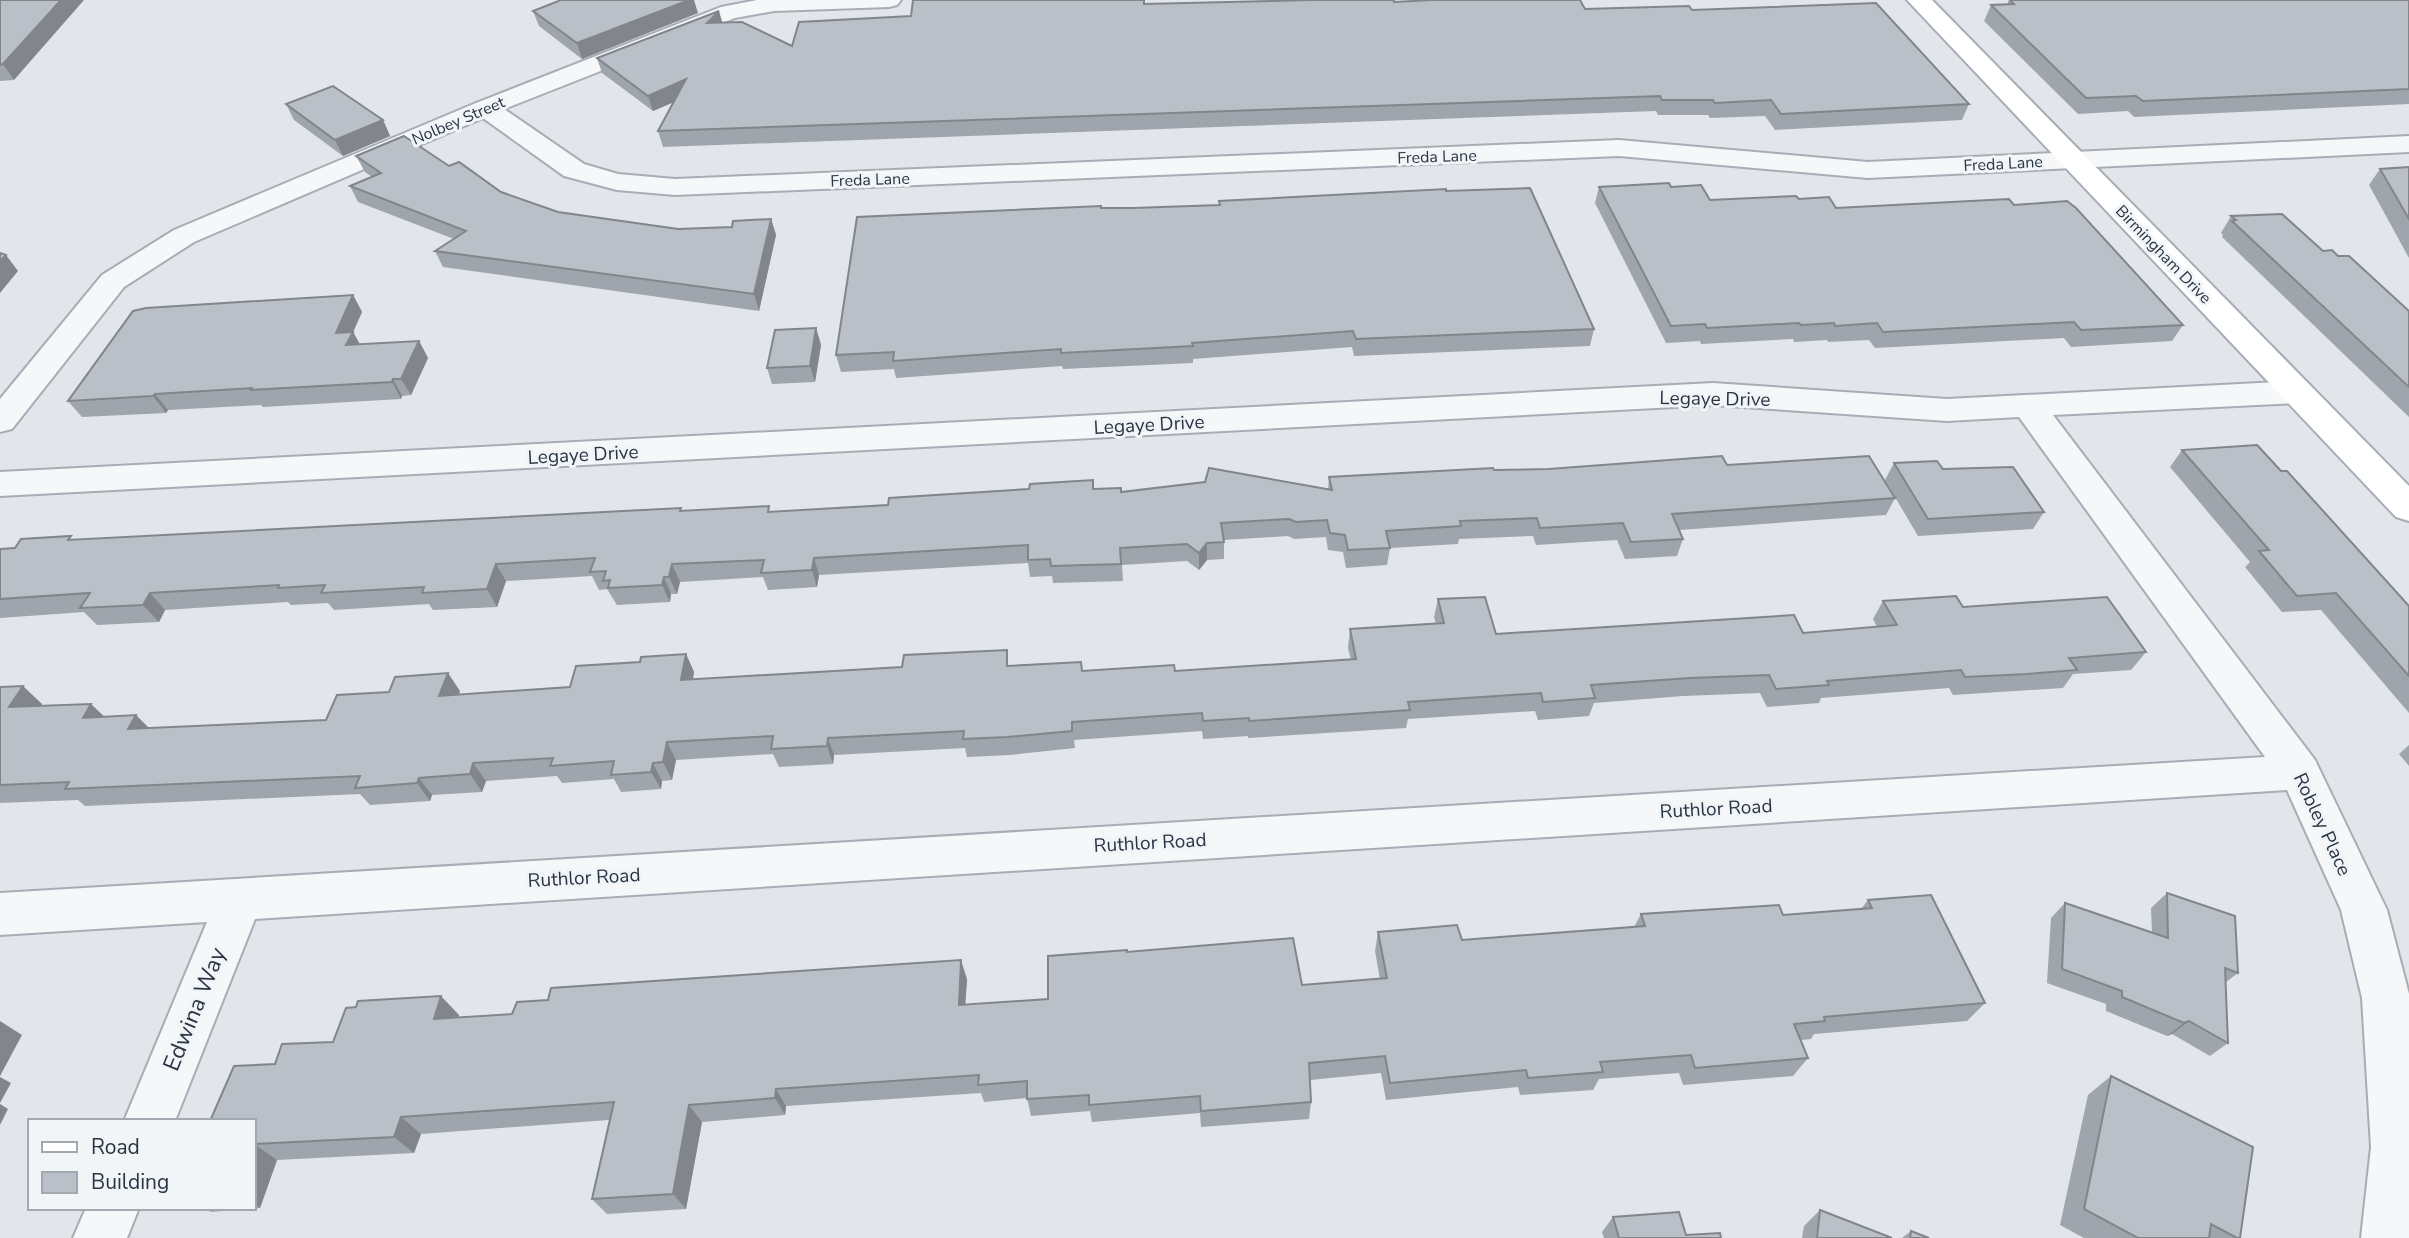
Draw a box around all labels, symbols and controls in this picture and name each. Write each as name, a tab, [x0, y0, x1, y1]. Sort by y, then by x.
street label: Nolbey Street	[408, 91, 509, 150]
street label: Freda Lane	[1397, 145, 1477, 169]
street label: Freda Lane	[1963, 151, 2043, 177]
street label: Freda Lane	[830, 168, 910, 192]
street label: Birmingham Drive	[2110, 200, 2216, 309]
street label: Legaye Drive	[1659, 385, 1771, 413]
street label: Legaye Drive	[1093, 409, 1205, 441]
street label: Legaye Drive	[527, 439, 639, 471]
street label: Robley Place	[2287, 769, 2357, 880]
street label: Ruthlor Road	[1659, 793, 1773, 825]
street label: Ruthlor Road	[1093, 827, 1207, 859]
street label: Ruthlor Road	[527, 862, 641, 894]
street label: Edwina Way	[156, 943, 233, 1075]
legend	[28, 1119, 256, 1210]
text: Road	[91, 1133, 140, 1161]
text: Building	[91, 1168, 169, 1196]

